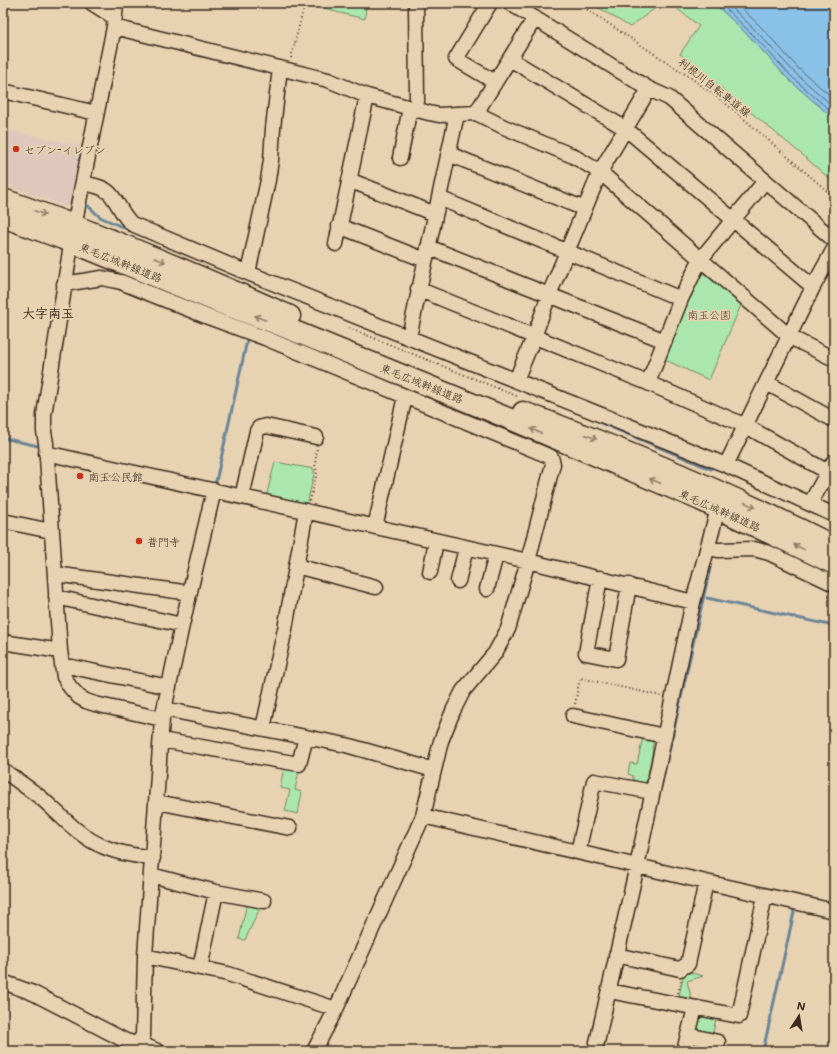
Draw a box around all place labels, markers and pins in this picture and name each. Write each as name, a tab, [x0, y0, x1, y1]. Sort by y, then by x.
place label: セブン-イレブン	[24, 142, 106, 157]
marker: セブン-イレブン	[11, 144, 21, 154]
place label: 南玉公民館	[88, 469, 143, 484]
marker: 南玉公民館	[75, 471, 85, 481]
place label: 普門寺	[147, 534, 180, 549]
marker: 普門寺	[134, 536, 144, 546]

